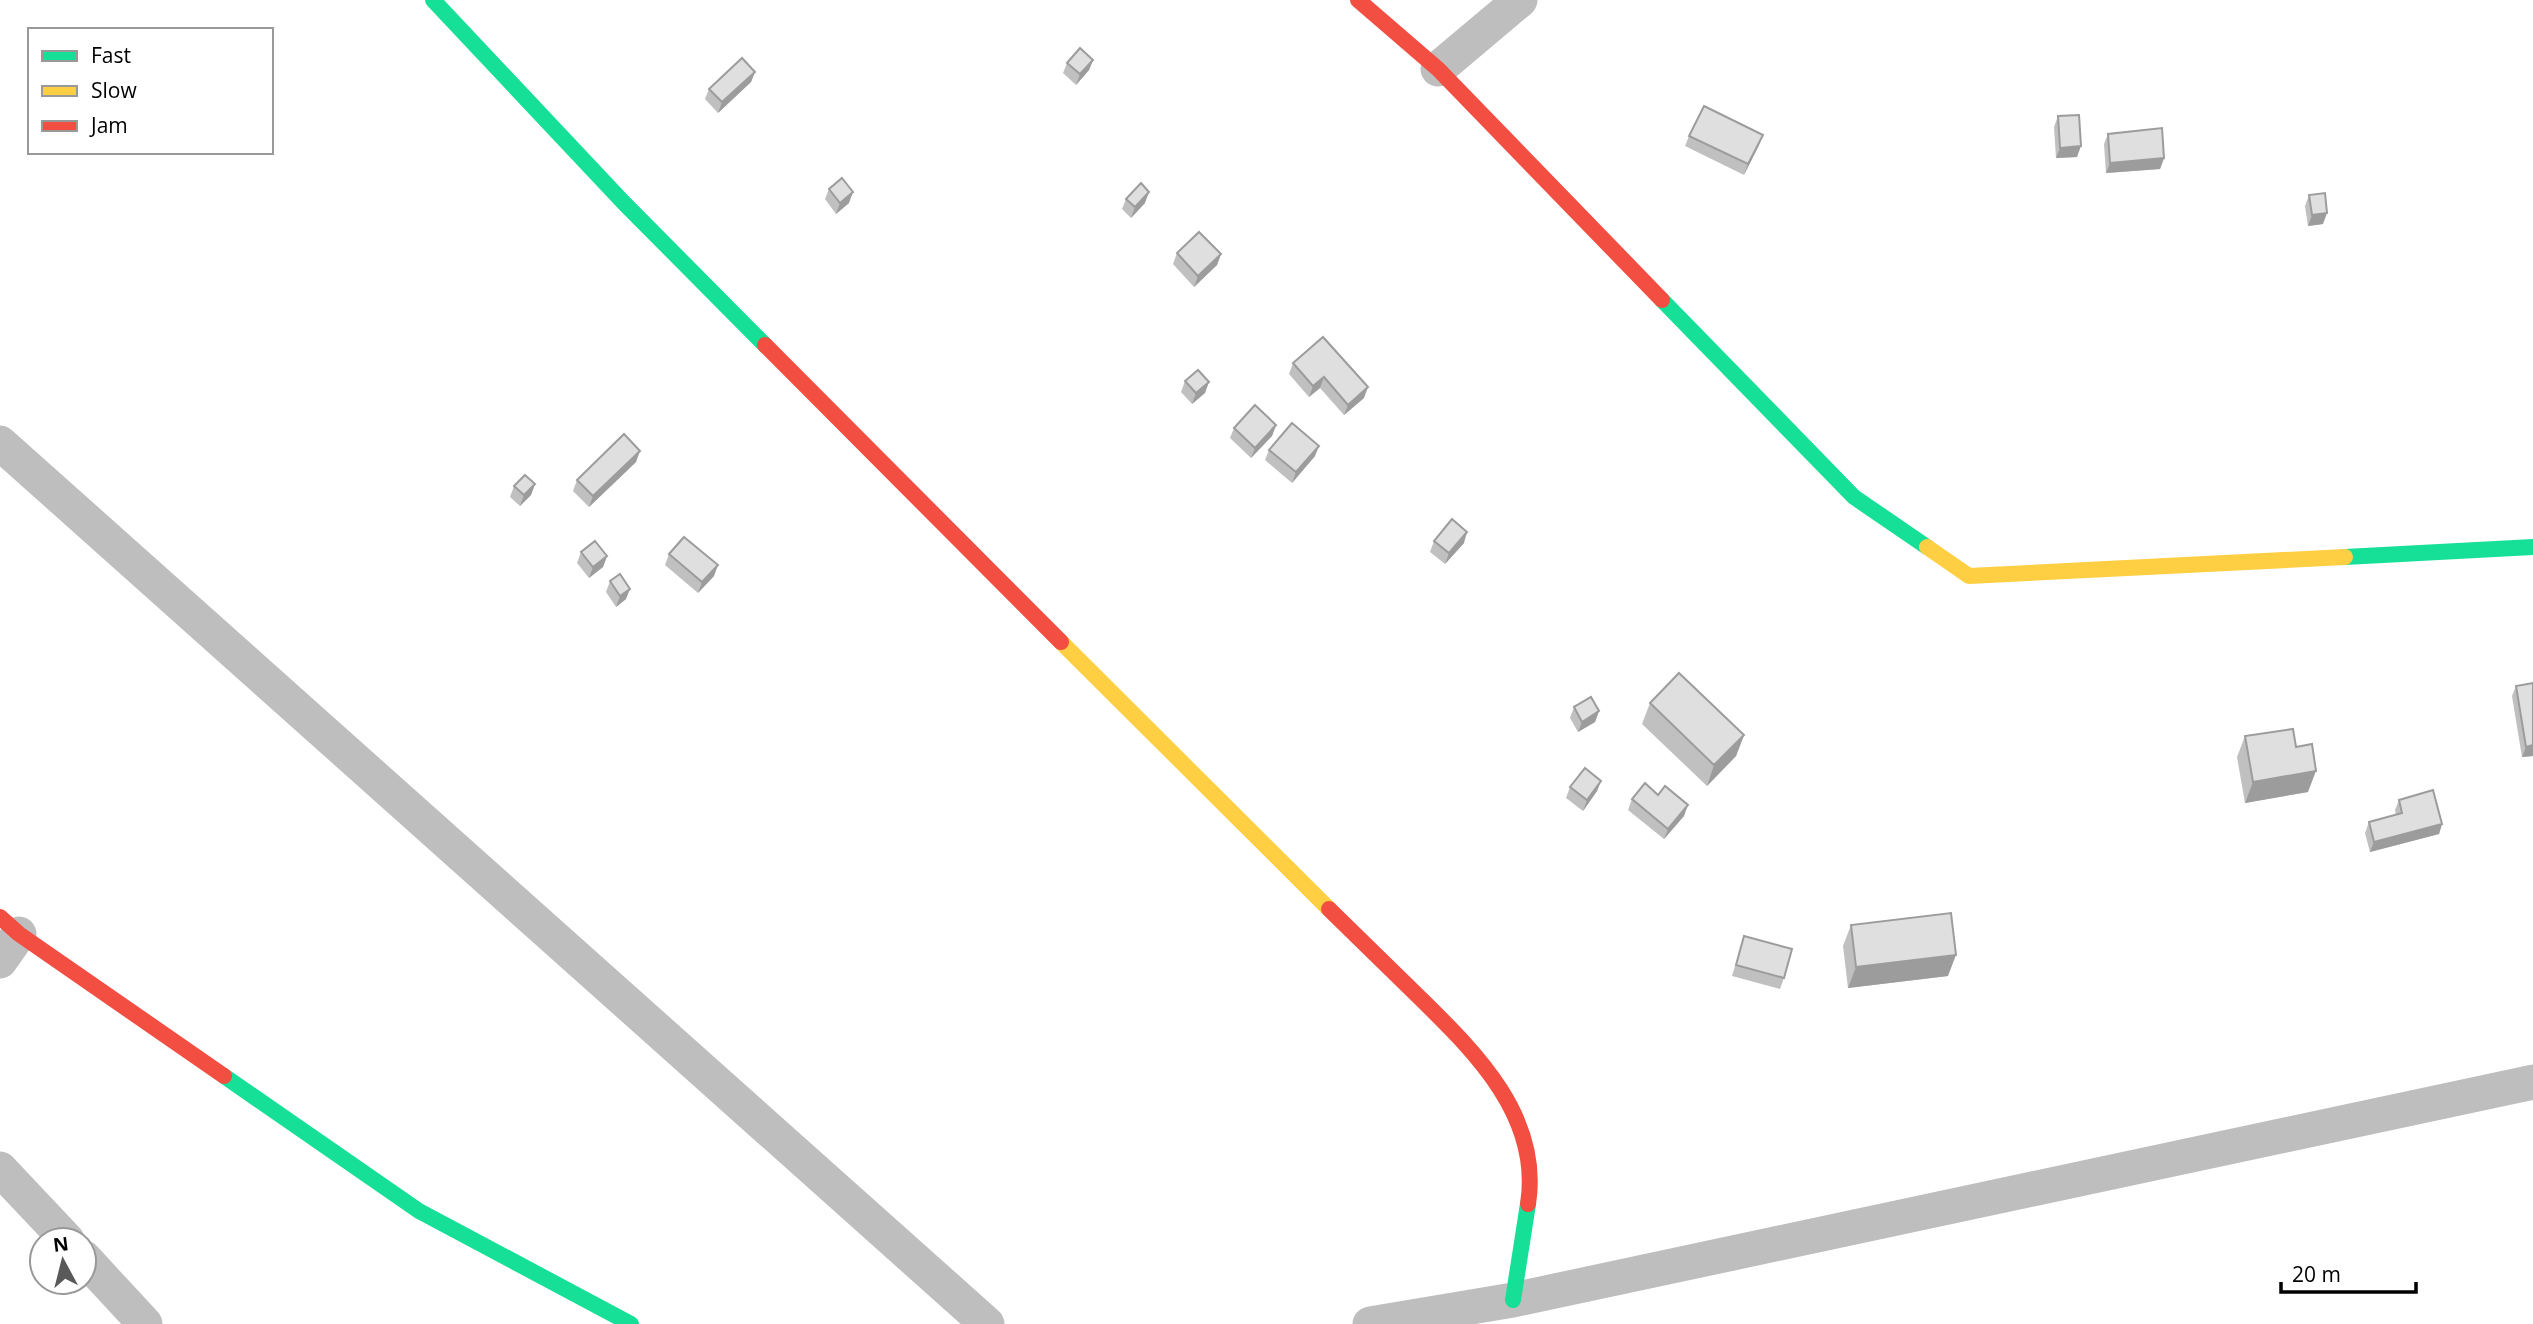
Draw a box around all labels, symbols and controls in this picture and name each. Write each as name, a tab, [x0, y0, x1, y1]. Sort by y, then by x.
legend	[28, 28, 273, 154]
text: Fast	[91, 41, 131, 69]
text: Slow	[91, 76, 137, 104]
text: Jam	[89, 111, 128, 139]
north arrow	[28, 1226, 98, 1296]
text: N	[52, 1230, 70, 1258]
scale bar	[2281, 1250, 2416, 1294]
text: 20 m	[2292, 1260, 2341, 1288]

